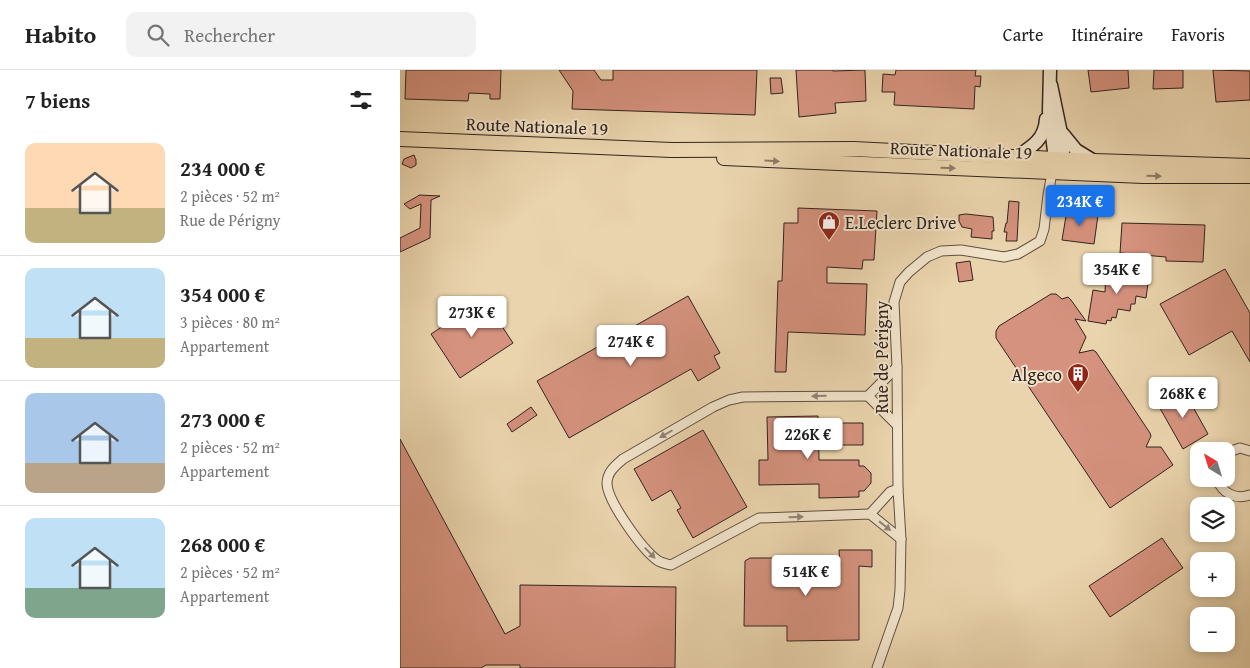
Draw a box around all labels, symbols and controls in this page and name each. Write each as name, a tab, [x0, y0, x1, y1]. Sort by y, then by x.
search box	[126, 12, 476, 57]
text: Habito	[25, 17, 96, 52]
icon: search	[144, 21, 172, 49]
text: Rechercher	[184, 21, 275, 49]
text: Carte	[1003, 21, 1043, 48]
text: Itinéraire	[1071, 21, 1143, 48]
text: Favoris	[1171, 21, 1225, 48]
text: 7 biens	[25, 85, 90, 116]
icon: filters	[347, 86, 375, 114]
street label: Route Nationale 19	[465, 110, 609, 142]
street label: Route Nationale 19	[889, 134, 1033, 166]
text: 234 000 €	[180, 153, 265, 184]
one-way arrow	[765, 157, 781, 165]
icon: home	[65, 163, 125, 223]
one-way arrow	[940, 164, 956, 172]
one-way arrow	[1146, 172, 1162, 180]
text: 2 pièces · 52 m²	[180, 184, 280, 208]
pin: 234K €	[1039, 184, 1121, 227]
text: 234K €	[1057, 189, 1103, 213]
text: Rue de Périgny	[180, 208, 281, 232]
place label: E.Leclerc Drive	[845, 209, 956, 236]
shop icon: E.Leclerc Drive	[817, 210, 841, 241]
pin: 354K €	[1076, 252, 1158, 295]
text: 354K €	[1094, 257, 1140, 281]
text: 354 000 €	[180, 279, 265, 310]
icon: home	[65, 288, 125, 348]
pin: 273K €	[431, 296, 513, 338]
text: 273K €	[449, 300, 495, 324]
street label: Rue de Périgny	[868, 300, 895, 414]
text: 3 pièces · 80 m²	[180, 310, 280, 334]
pin: 274K €	[590, 324, 672, 367]
text: 274K €	[608, 329, 654, 353]
text: Appartement	[180, 334, 270, 358]
place label: Algeco	[1011, 361, 1062, 388]
building icon: Algeco	[1066, 362, 1090, 393]
pin: 268K €	[1142, 376, 1224, 419]
text: 268K €	[1160, 381, 1206, 405]
one-way arrow	[811, 392, 827, 400]
text: 273 000 €	[180, 404, 265, 435]
icon: home	[65, 413, 125, 473]
pin: 226K €	[767, 418, 849, 460]
text: 226K €	[785, 422, 831, 446]
one-way arrow	[659, 430, 672, 439]
text: 2 pièces · 52 m²	[180, 435, 280, 459]
north arrow	[1190, 442, 1235, 488]
map controls	[1190, 442, 1235, 652]
text: Appartement	[180, 459, 270, 483]
button: layers	[1190, 497, 1235, 542]
one-way arrow	[789, 512, 805, 520]
one-way arrow	[878, 521, 891, 532]
text: 268 000 €	[180, 529, 265, 560]
icon: home	[65, 538, 125, 598]
one-way arrow	[644, 547, 656, 559]
button: +	[1190, 552, 1235, 597]
pin: 514K €	[765, 554, 847, 597]
text: 514K €	[783, 559, 829, 583]
text: 2 pièces · 52 m²	[180, 560, 280, 584]
text: Appartement	[180, 584, 270, 608]
button: −	[1190, 607, 1235, 652]

